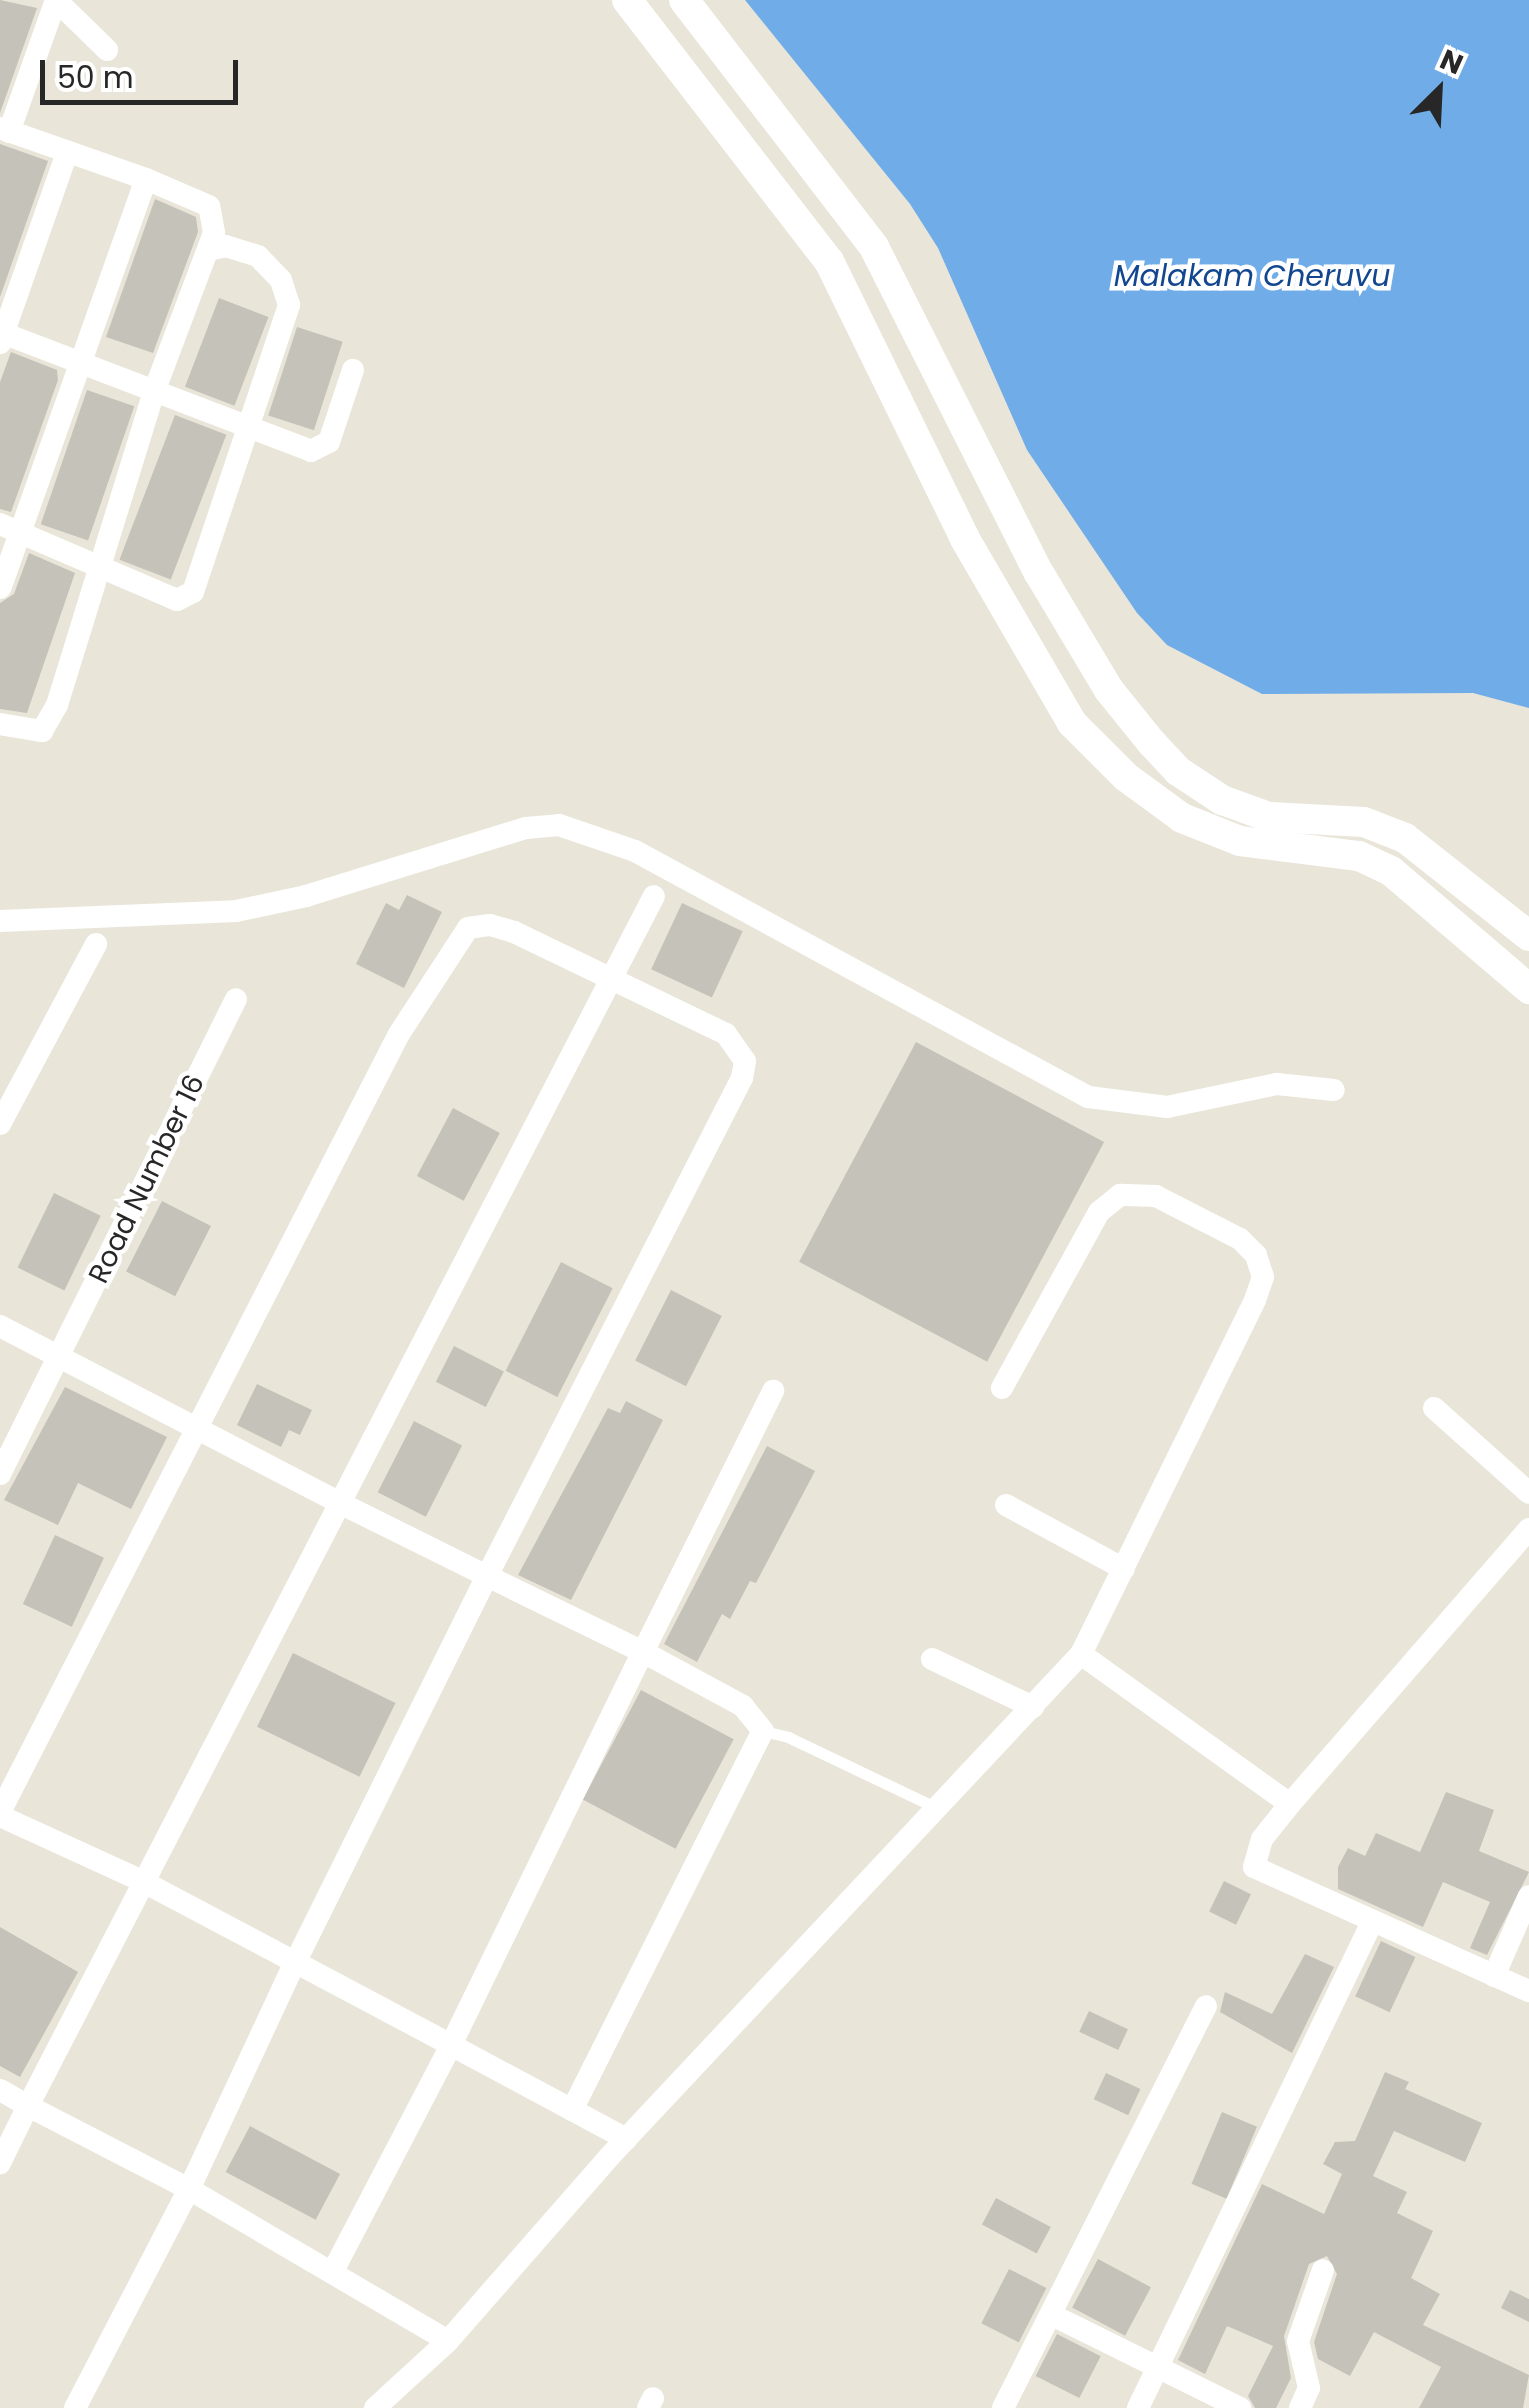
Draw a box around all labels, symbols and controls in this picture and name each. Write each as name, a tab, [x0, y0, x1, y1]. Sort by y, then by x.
scale bar	[45, 40, 242, 102]
north arrow	[1389, 40, 1489, 140]
text: N	[1434, 40, 1469, 84]
text: 50 m	[57, 56, 134, 99]
water label: Malakam Cheruvu	[1114, 258, 1390, 294]
street label: Road Number 16	[82, 1069, 212, 1289]

